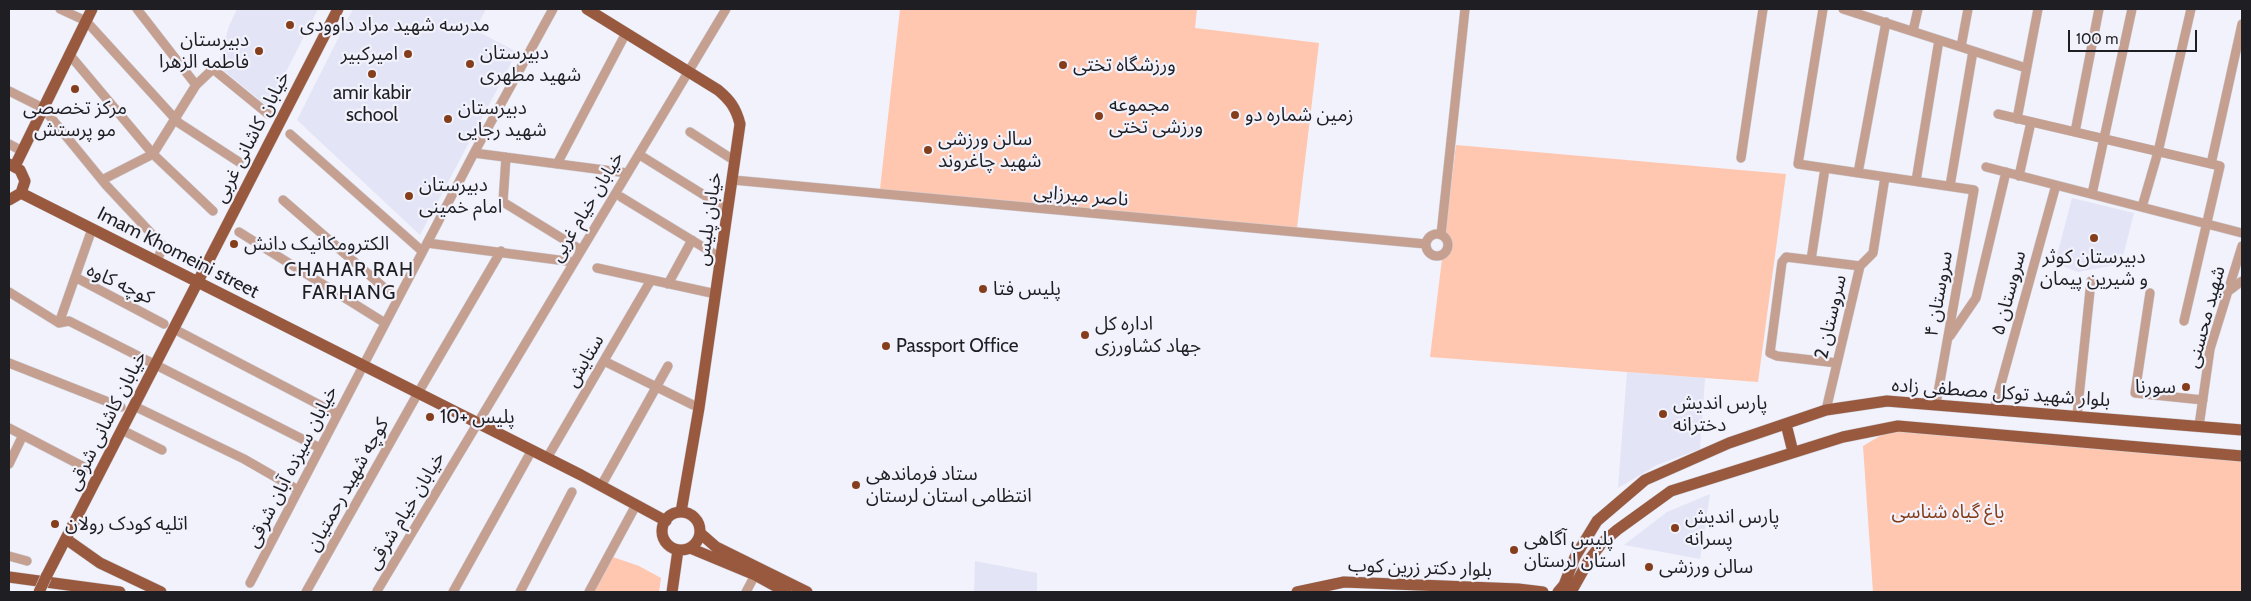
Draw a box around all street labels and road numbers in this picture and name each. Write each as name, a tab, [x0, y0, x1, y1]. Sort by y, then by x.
street label: خیابان کاشانی غربی	[209, 67, 295, 207]
street label: خیابان خیام غربی	[545, 148, 629, 266]
street label: خیابان پلیس	[691, 171, 727, 267]
street label: ناصر میرزایی	[1033, 181, 1129, 211]
street label: Imam Khomeini street	[93, 202, 263, 304]
street label: سروستان ۵	[1987, 248, 2031, 338]
street label: سروستان ۴	[1920, 249, 1958, 339]
street label: کوچه کاوه	[83, 259, 157, 309]
street label: شهید محسنی	[2181, 263, 2231, 371]
street label: سروستان 2	[1810, 273, 1852, 361]
street label: ستایش	[561, 330, 609, 392]
street label: خیابان کاشانی شرقی	[62, 348, 152, 494]
street label: بلوار شهید توکل مصطفی زاده	[1891, 374, 2111, 412]
street label: خیابان سیزده آبان شرقی	[241, 382, 343, 552]
street label: کوچه شهید رحمتیان	[302, 414, 394, 556]
street label: خیابان خیام شرقی	[362, 448, 450, 574]
street label: بلوار دکتر زرین کوب	[1348, 554, 1492, 582]

